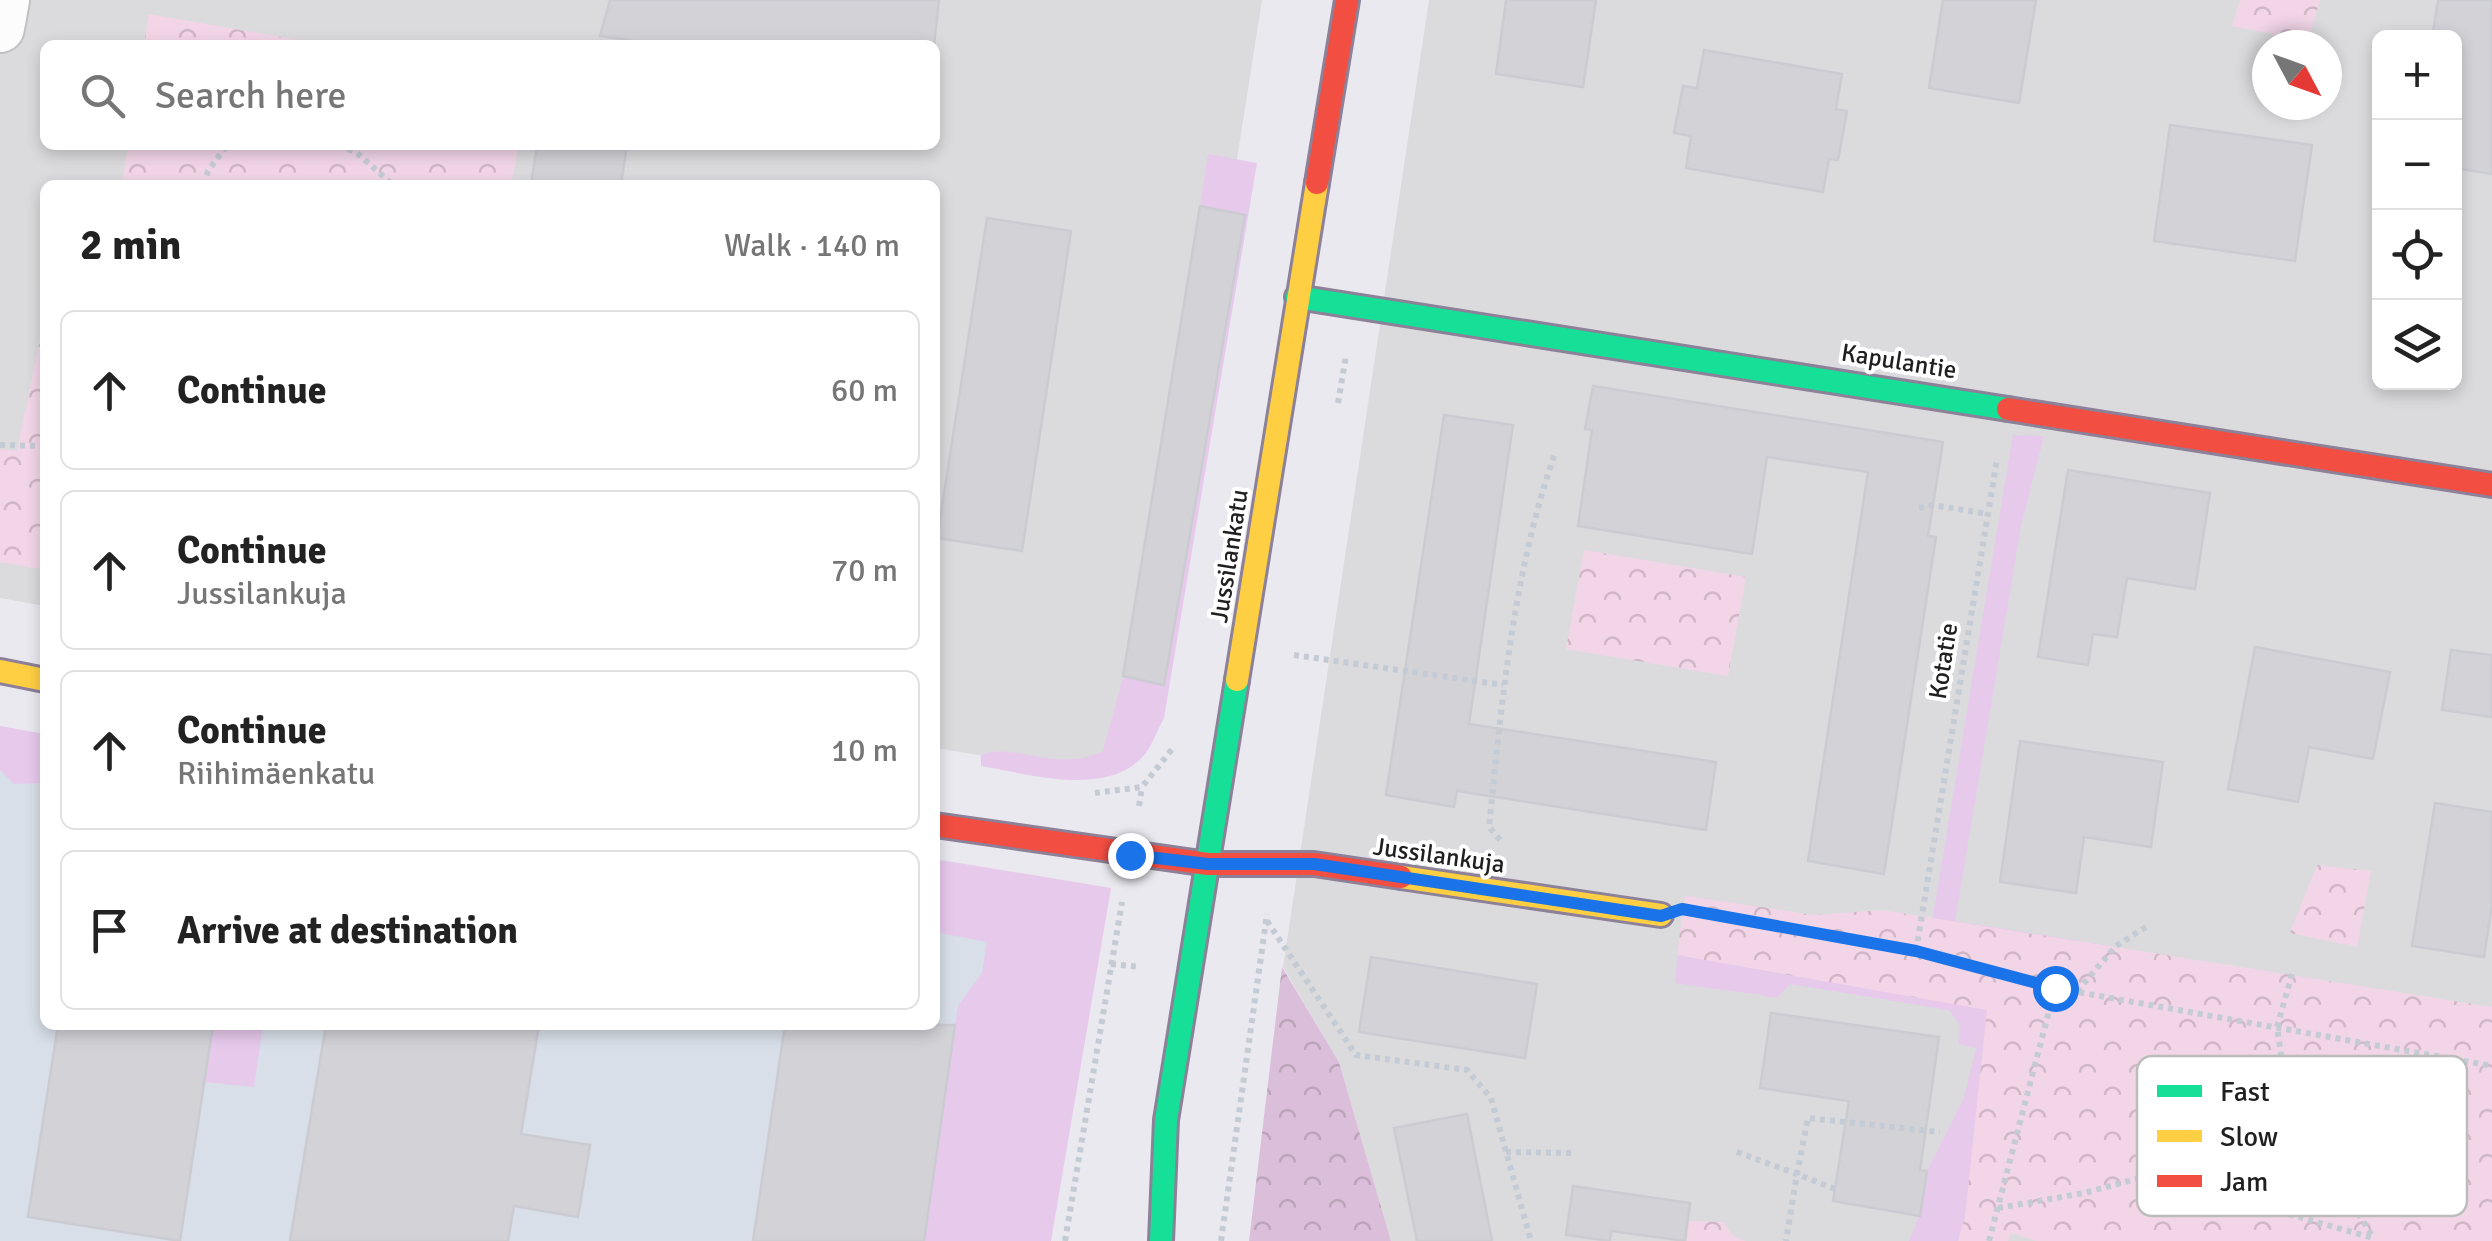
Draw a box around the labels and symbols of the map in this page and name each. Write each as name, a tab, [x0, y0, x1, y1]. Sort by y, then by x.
north arrow	[2252, 30, 2342, 120]
street label: Kapulantie	[1839, 337, 1959, 385]
street label: Jussilankatu	[1203, 487, 1255, 625]
street label: Kotatie	[1922, 621, 1964, 701]
street label: Jussilankuja	[1371, 830, 1507, 880]
route end	[1108, 833, 1154, 879]
route start	[2033, 966, 2079, 1012]
legend	[2137, 1056, 2467, 1216]
text: Fast	[2220, 1075, 2270, 1109]
text: Slow	[2220, 1120, 2278, 1154]
text: Jam	[2220, 1165, 2268, 1199]

